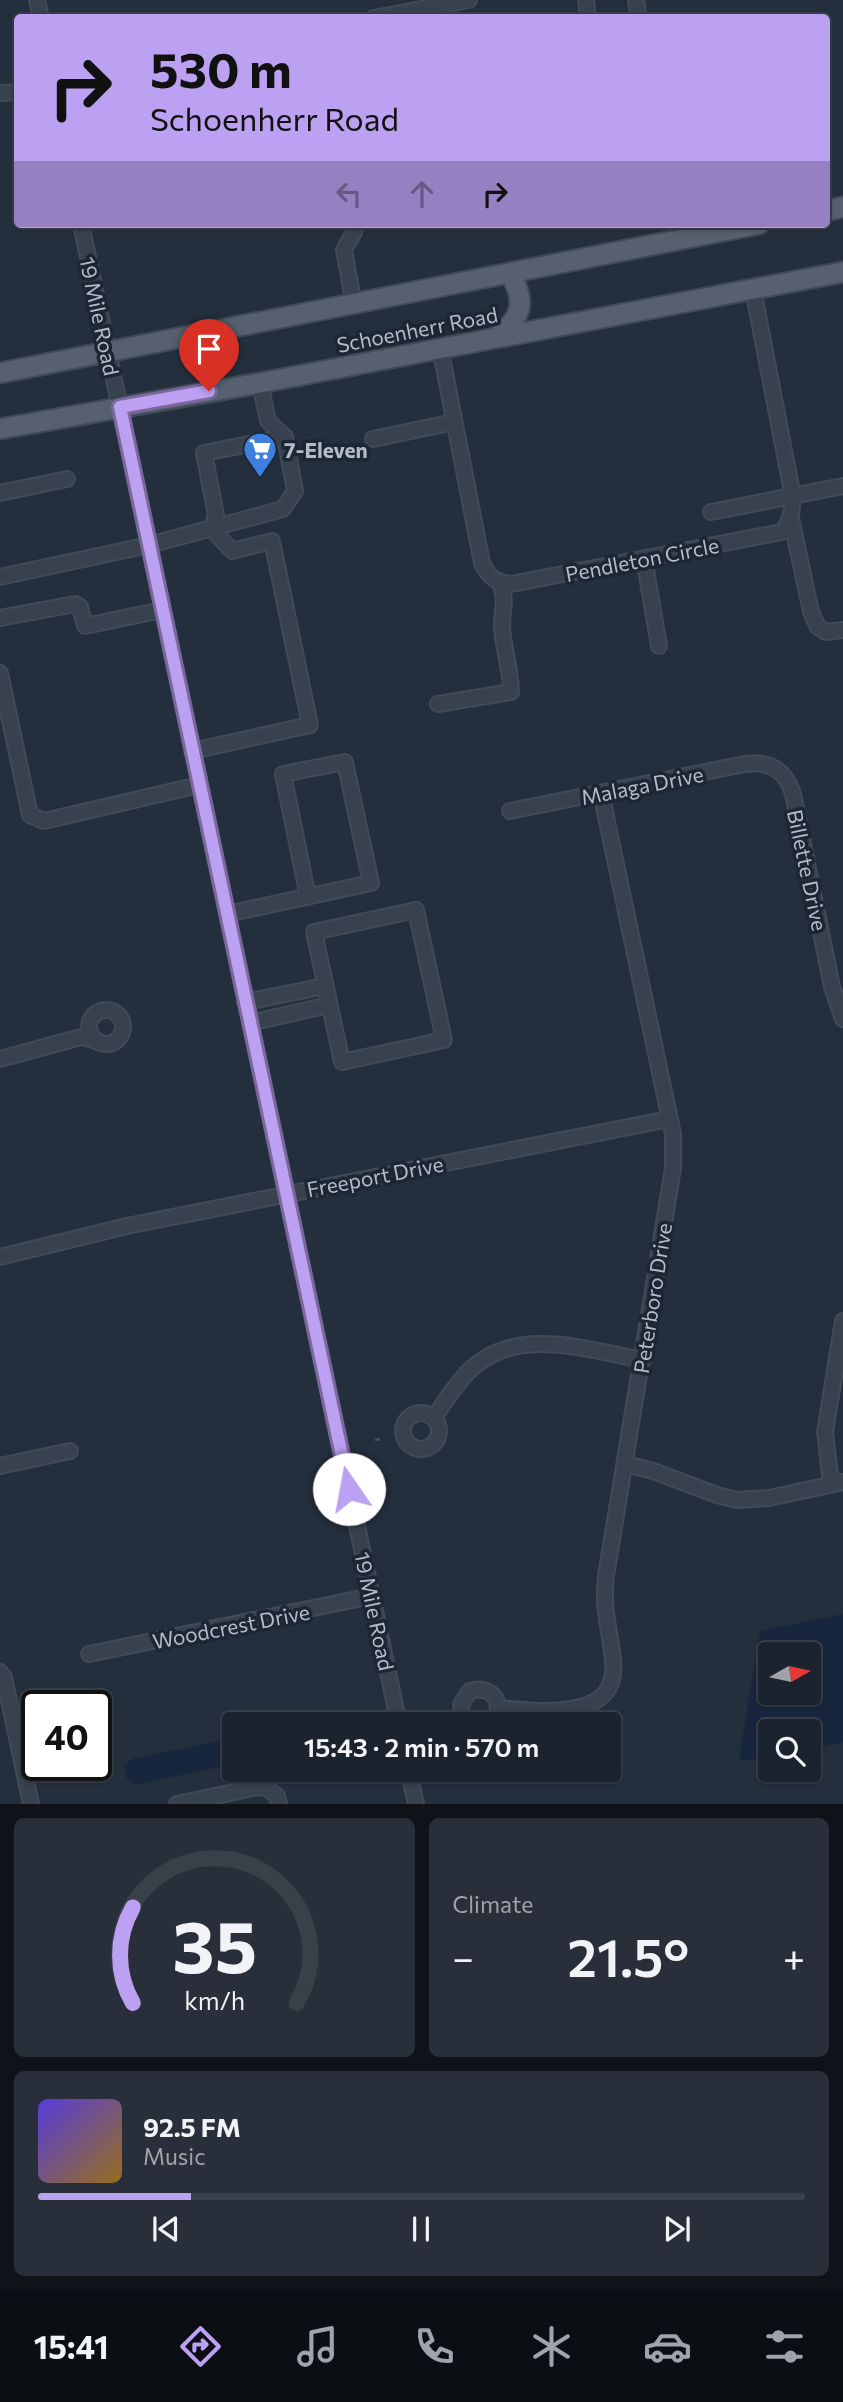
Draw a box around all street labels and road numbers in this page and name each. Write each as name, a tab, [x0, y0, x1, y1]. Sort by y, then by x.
street label: 19 Mile Road	[75, 254, 125, 378]
street label: Schoenherr Road	[334, 301, 500, 357]
street label: Pendleton Circle	[563, 532, 721, 586]
street label: Malaga Drive	[579, 761, 705, 809]
street label: Billette Drive	[783, 807, 833, 933]
street label: Freeport Drive	[305, 1151, 445, 1201]
street label: Peterboro Drive	[628, 1221, 676, 1375]
street label: 19 Mile Road	[350, 1549, 400, 1673]
street label: Woodcrest Drive	[150, 1599, 312, 1653]

